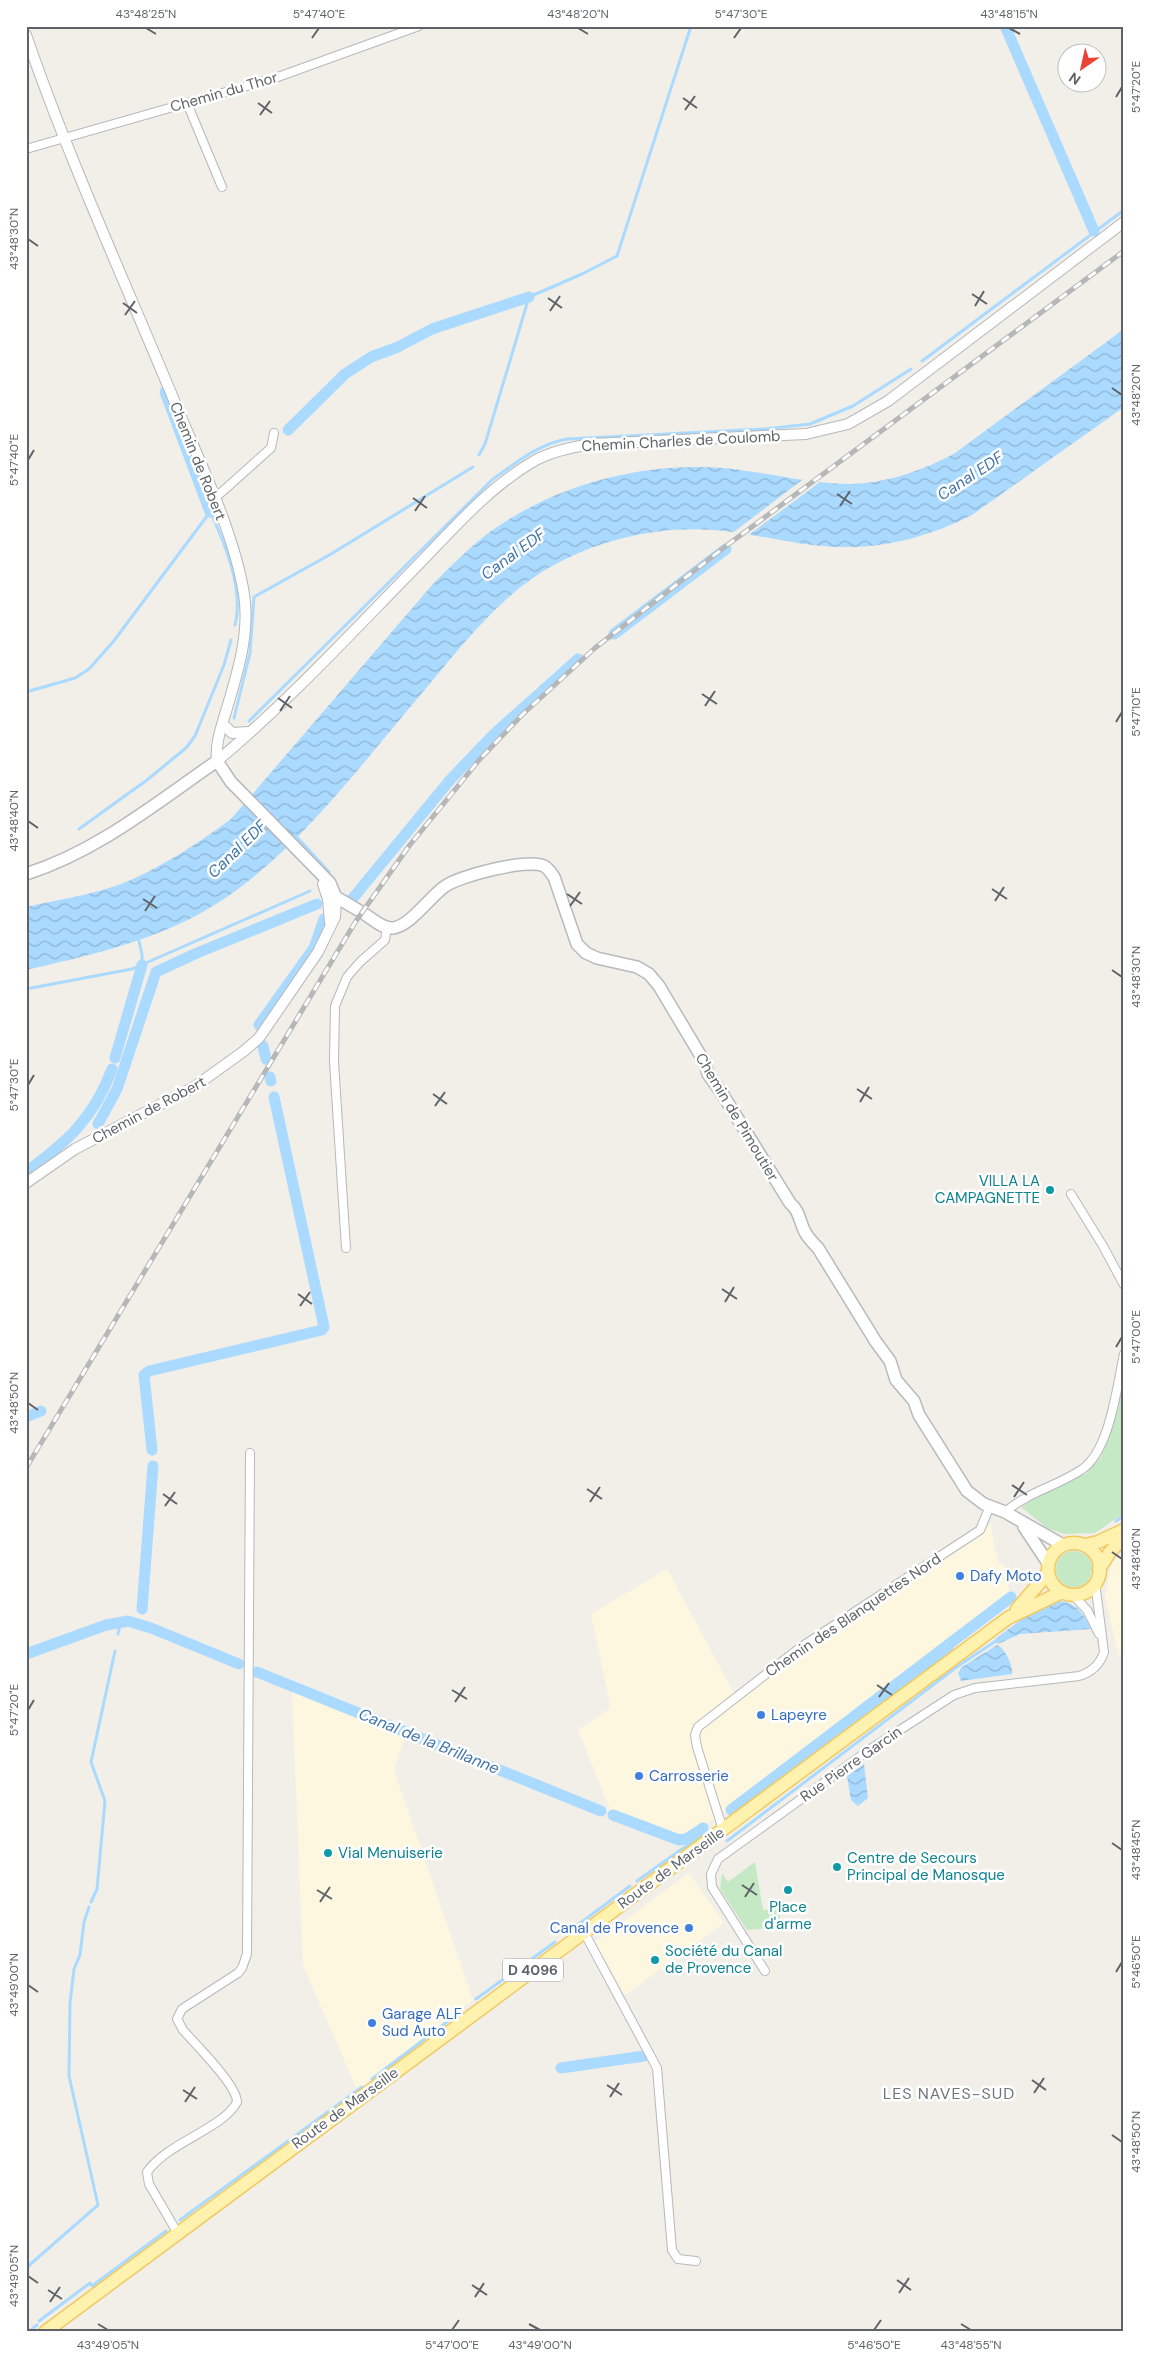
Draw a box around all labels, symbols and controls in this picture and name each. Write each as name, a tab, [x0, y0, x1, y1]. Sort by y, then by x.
text: 43°48'25"N	[116, 6, 176, 22]
text: 5°47'40"E	[293, 6, 345, 22]
text: 43°48'20"N	[547, 6, 609, 22]
text: 5°47'30"E	[715, 6, 768, 22]
text: 43°48'15"N	[980, 6, 1038, 22]
north arrow	[1058, 42, 1108, 92]
text: 5°47'20"E	[1128, 60, 1144, 113]
street label: Chemin du Thor	[168, 67, 281, 117]
text: N	[1065, 68, 1084, 89]
text: 43°48'30"N	[6, 208, 22, 270]
text: 43°48'20"N	[1128, 364, 1144, 426]
street label: Chemin de Robert	[165, 399, 231, 523]
street label: Chemin Charles de Coulomb	[581, 426, 781, 456]
text: 5°47'40"E	[6, 434, 22, 486]
water label: Canal EDF	[933, 446, 1008, 505]
water label: Canal EDF	[477, 523, 551, 584]
text: 5°47'10"E	[1128, 687, 1144, 737]
text: 43°48'40"N	[6, 790, 22, 852]
water label: Canal EDF	[203, 814, 272, 882]
text: 43°48'30"N	[1128, 946, 1144, 1008]
street label: Chemin de Pimoutier	[691, 1049, 783, 1185]
text: 5°47'30"E	[6, 1058, 22, 1111]
street label: Chemin de Robert	[89, 1072, 209, 1148]
place label: VILLA LA CAMPAGNETTE	[935, 1171, 1040, 1208]
marker: VILLA LA CAMPAGNETTE	[1044, 1184, 1056, 1196]
text: 5°47'00"E	[1128, 1310, 1144, 1364]
text: 43°48'50"N	[6, 1372, 22, 1434]
text: 43°48'40"N	[1128, 1528, 1144, 1590]
street label: Chemin des Blanquettes Nord	[761, 1549, 945, 1681]
place label: Dafy Moto	[970, 1566, 1042, 1586]
marker: Dafy Moto	[954, 1570, 966, 1582]
text: 5°47'20"E	[6, 1683, 22, 1736]
water label: Canal de la Brillanne	[356, 1703, 502, 1779]
place label: Lapeyre	[771, 1705, 827, 1725]
marker: Lapeyre	[755, 1709, 767, 1721]
street label: Rue Pierre Garcin	[796, 1721, 906, 1807]
place label: Carrosserie	[649, 1766, 729, 1786]
marker: Carrosserie	[633, 1770, 645, 1782]
text: 43°48'45"N	[1128, 1820, 1144, 1880]
street label: Route de Marseille	[614, 1823, 728, 1913]
place label: Vial Menuiserie	[338, 1843, 443, 1863]
marker: Vial Menuiserie	[322, 1847, 334, 1859]
place label: Centre de Secours Principal de Manosque	[847, 1848, 1005, 1885]
marker: Centre de Secours Principal de Manosque	[831, 1861, 843, 1873]
marker: Place d'arme	[782, 1884, 794, 1896]
place label: Place d'arme	[764, 1897, 812, 1934]
place label: Canal de Provence	[550, 1918, 679, 1938]
marker: Canal de Provence	[683, 1922, 695, 1934]
text: 5°46'50"E	[1128, 1935, 1144, 1989]
place label: Société du Canal de Provence	[665, 1941, 782, 1978]
text: 43°49'00"N	[6, 1953, 22, 2017]
marker: Société du Canal de Provence	[649, 1954, 661, 1966]
road number: D 4096	[503, 1958, 563, 1982]
place label: Garage ALF Sud Auto	[382, 2004, 462, 2041]
marker: Garage ALF Sud Auto	[366, 2017, 378, 2029]
street label: Route de Marseille	[288, 2063, 402, 2153]
district label: LES NAVES-SUD	[883, 2083, 1015, 2104]
text: 43°48'50"N	[1128, 2111, 1144, 2173]
text: 43°49'05"N	[6, 2245, 22, 2307]
text: 43°49'05"N	[77, 2337, 139, 2353]
text: 5°47'00"E	[425, 2337, 479, 2353]
text: 43°49'00"N	[508, 2337, 572, 2353]
text: 5°46'50"E	[847, 2337, 901, 2353]
text: 43°48'55"N	[941, 2337, 1001, 2353]

